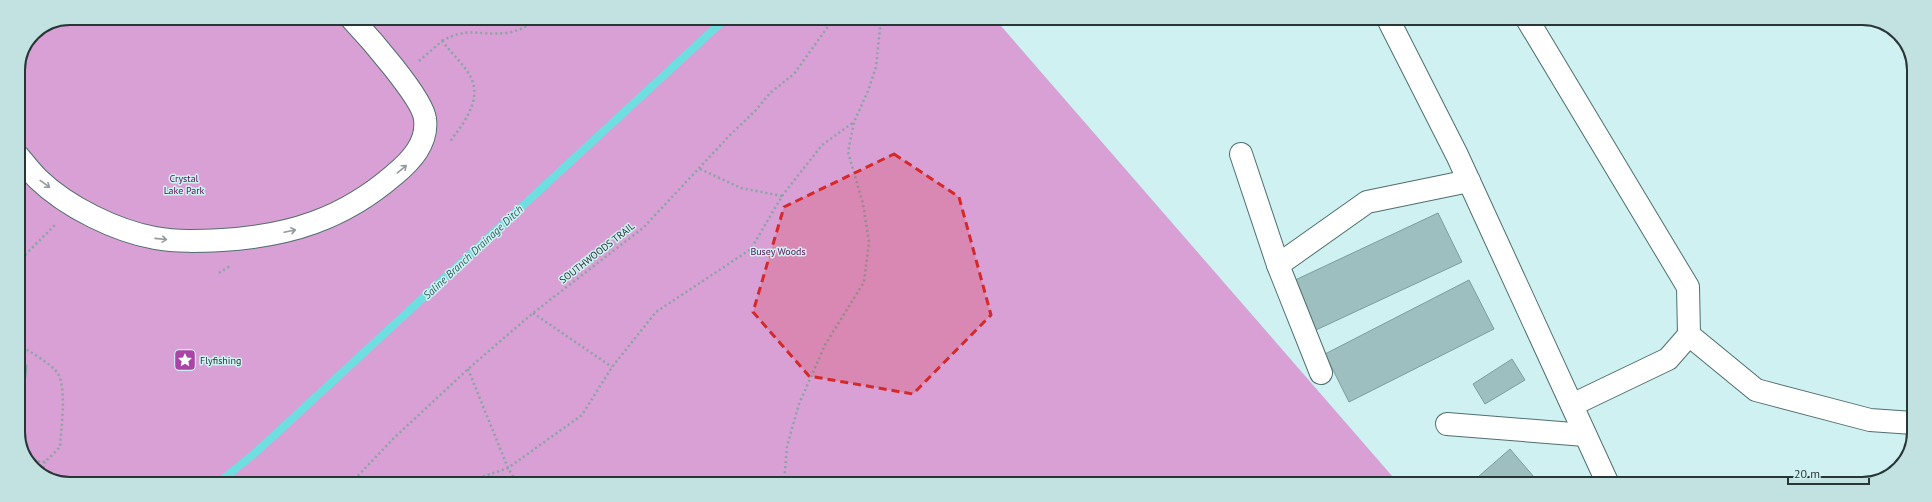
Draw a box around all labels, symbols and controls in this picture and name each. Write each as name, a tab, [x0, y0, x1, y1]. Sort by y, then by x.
one-way arrow	[397, 164, 408, 173]
park label: Crystal Lake Park	[164, 172, 205, 197]
one-way arrow	[39, 180, 50, 188]
water label: Saline Branch Drainage Ditch	[420, 202, 526, 302]
street label: SOUTHWOODS TRAIL	[557, 220, 637, 286]
one-way arrow	[283, 227, 296, 235]
one-way arrow	[154, 235, 167, 242]
park label: Busey Woods	[750, 245, 806, 258]
place icon: Flyfishing	[172, 347, 198, 373]
place label: Flyfishing	[200, 354, 241, 367]
scale bar	[1788, 460, 1869, 486]
text: 20 m	[1794, 466, 1820, 481]

